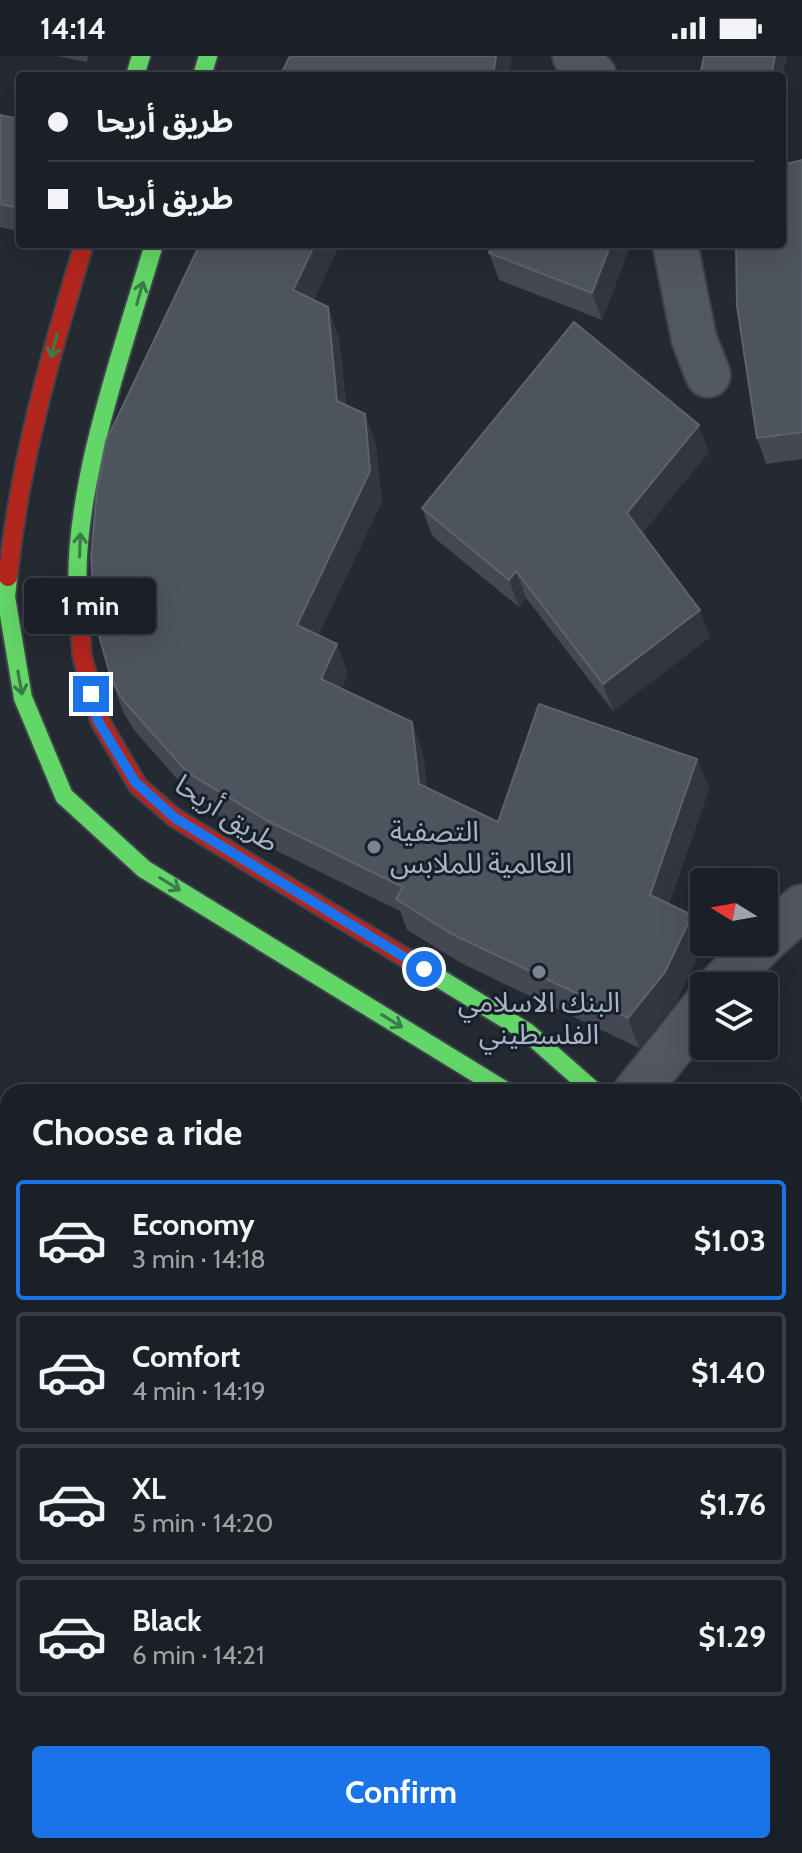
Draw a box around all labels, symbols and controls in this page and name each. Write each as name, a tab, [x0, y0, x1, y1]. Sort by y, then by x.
text: 14:14	[40, 10, 106, 47]
text: طريق أريحا	[96, 103, 233, 140]
text: طريق أريحا	[96, 180, 233, 217]
one-way arrow	[133, 281, 148, 307]
one-way arrow	[45, 332, 60, 358]
one-way arrow	[73, 532, 88, 559]
callout: 1 min	[25, 578, 157, 634]
text: 1 min	[61, 590, 119, 622]
one-way arrow	[14, 670, 29, 696]
route end	[73, 676, 109, 712]
street label: طريق أريحا	[168, 766, 286, 860]
place label: التصفية العالمية للملابس	[390, 814, 572, 880]
marker: التصفية العالمية للملابس	[365, 838, 383, 856]
north arrow	[690, 868, 778, 956]
map controls	[690, 868, 778, 1060]
one-way arrow	[158, 877, 181, 893]
route start	[406, 951, 442, 987]
marker: البنك الاسلامي الفلسطيني	[530, 963, 548, 981]
button: layers	[690, 972, 778, 1060]
place label: البنك الاسلامي الفلسطيني	[458, 985, 620, 1055]
one-way arrow	[380, 1013, 403, 1029]
text: Choose a ride	[32, 1110, 242, 1154]
icon: car	[36, 1204, 108, 1276]
text: Economy	[132, 1206, 255, 1243]
text: $1.03	[694, 1222, 766, 1259]
text: 3 min · 14:18	[132, 1243, 266, 1275]
icon: car	[36, 1336, 108, 1408]
text: Comfort	[132, 1338, 240, 1375]
text: $1.40	[691, 1354, 766, 1391]
text: 4 min · 14:19	[132, 1375, 266, 1407]
icon: car	[36, 1468, 108, 1540]
text: XL	[132, 1470, 166, 1507]
text: $1.76	[699, 1486, 766, 1523]
text: 5 min · 14:20	[132, 1507, 273, 1539]
icon: car	[36, 1600, 108, 1672]
text: Black	[132, 1602, 202, 1639]
text: $1.29	[698, 1618, 766, 1655]
text: 6 min · 14:21	[132, 1639, 264, 1671]
button: Confirm	[32, 1746, 770, 1838]

